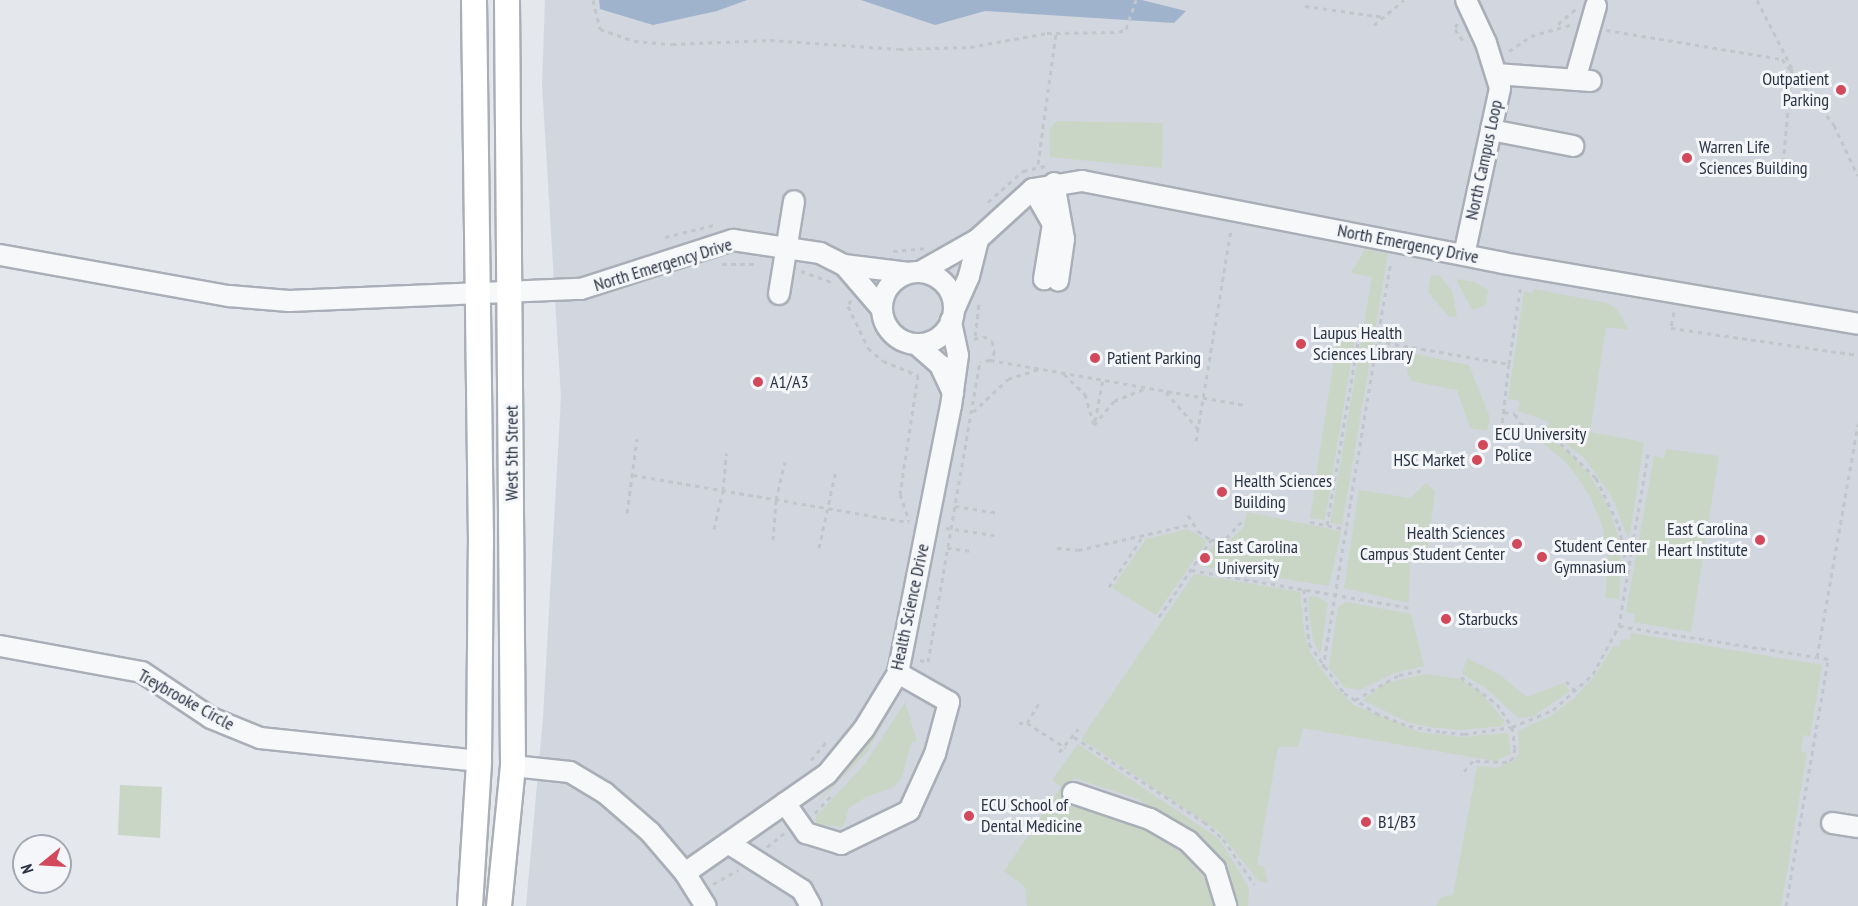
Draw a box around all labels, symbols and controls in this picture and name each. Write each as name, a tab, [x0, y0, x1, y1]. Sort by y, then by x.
place label: Outpatient Parking	[1762, 69, 1829, 112]
marker: Outpatient Parking	[1834, 83, 1848, 97]
street label: North Campus Loop	[1461, 98, 1507, 222]
place label: Warren Life Sciences Building	[1699, 137, 1808, 180]
marker: Warren Life Sciences Building	[1680, 151, 1694, 165]
street label: North Emergency Drive	[1335, 220, 1481, 268]
street label: North Emergency Drive	[591, 234, 735, 296]
place label: Laupus Health Sciences Library	[1313, 323, 1413, 366]
marker: Laupus Health Sciences Library	[1294, 337, 1308, 351]
place label: Patient Parking	[1107, 347, 1201, 369]
marker: Patient Parking	[1088, 351, 1102, 365]
place label: A1/A3	[770, 371, 809, 393]
marker: A1/A3	[751, 375, 765, 389]
street label: West 5th Street	[501, 405, 523, 501]
place label: ECU University Police	[1495, 424, 1586, 466]
marker: ECU University Police	[1476, 438, 1490, 452]
place label: HSC Market	[1393, 449, 1465, 471]
marker: HSC Market	[1470, 453, 1484, 467]
place label: Health Sciences Building	[1234, 471, 1332, 514]
marker: Health Sciences Building	[1215, 485, 1229, 499]
place label: East Carolina Heart Institute	[1658, 519, 1748, 562]
place label: Health Sciences Campus Student Center	[1360, 523, 1505, 566]
marker: East Carolina Heart Institute	[1753, 533, 1767, 547]
place label: Student Center Gymnasium	[1554, 536, 1647, 578]
place label: East Carolina University	[1217, 537, 1298, 580]
marker: Health Sciences Campus Student Center	[1510, 537, 1524, 551]
street label: Health Science Drive	[886, 542, 934, 672]
marker: Student Center Gymnasium	[1535, 550, 1549, 564]
marker: East Carolina University	[1198, 551, 1212, 565]
place label: Starbucks	[1458, 608, 1518, 630]
marker: Starbucks	[1439, 612, 1453, 626]
street label: Treybrooke Circle	[134, 665, 238, 735]
place label: ECU School of Dental Medicine	[981, 795, 1082, 838]
marker: ECU School of Dental Medicine	[962, 809, 976, 823]
place label: B1/B3	[1378, 811, 1416, 833]
marker: B1/B3	[1359, 815, 1373, 829]
north arrow	[12, 834, 72, 894]
text: N	[16, 862, 38, 876]

